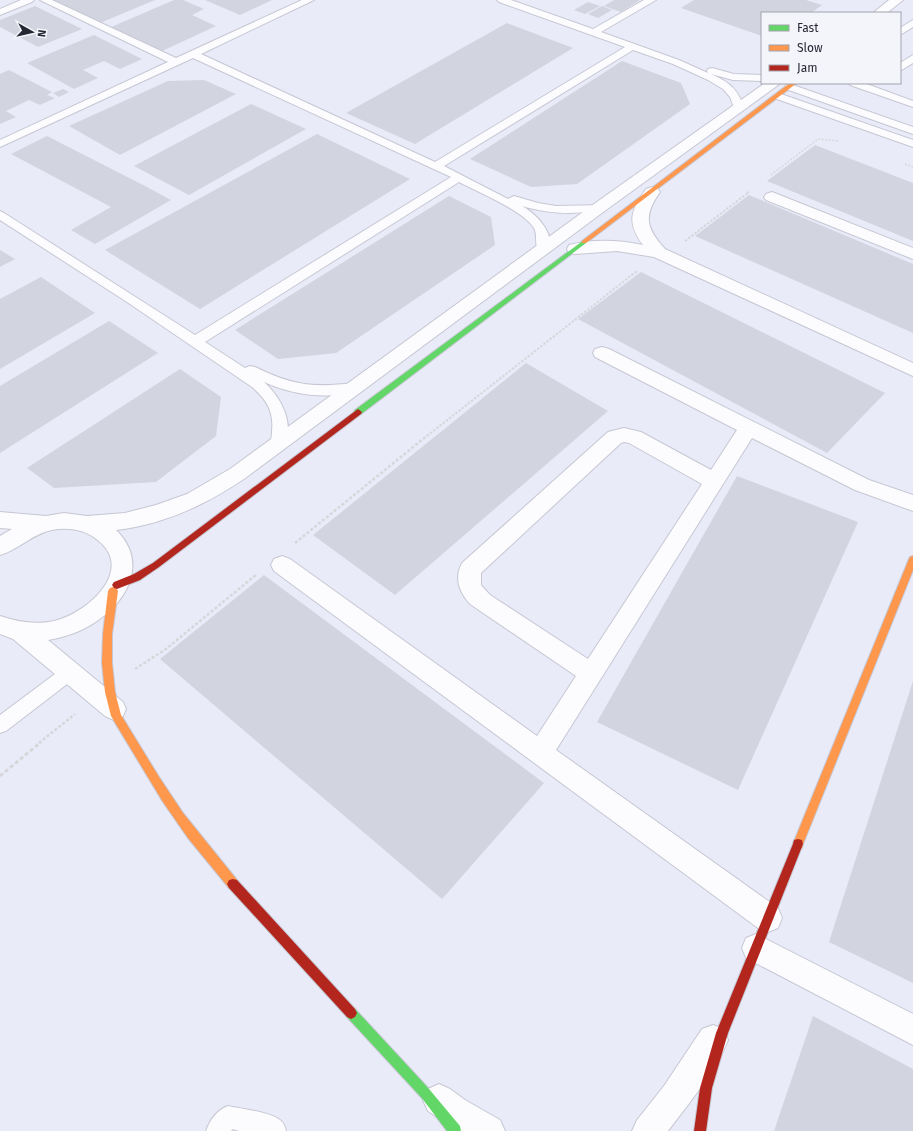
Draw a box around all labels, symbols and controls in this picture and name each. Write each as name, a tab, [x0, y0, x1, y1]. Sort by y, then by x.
north arrow	[12, 12, 52, 52]
legend	[761, 12, 901, 84]
text: Fast	[797, 21, 819, 35]
text: N	[34, 29, 48, 38]
text: Slow	[797, 41, 823, 55]
text: Jam	[797, 61, 817, 75]

